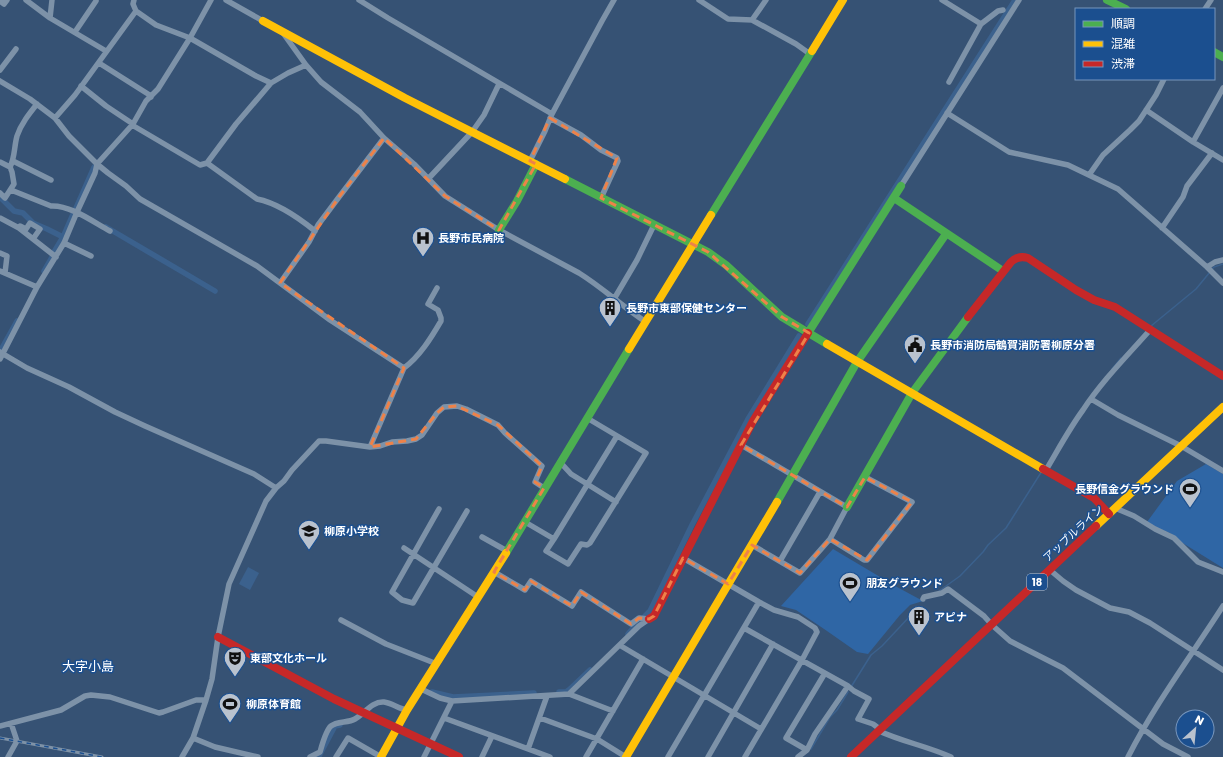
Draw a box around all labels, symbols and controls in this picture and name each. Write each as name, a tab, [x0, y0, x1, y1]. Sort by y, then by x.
legend	[1075, 8, 1215, 80]
text: 順調	[1111, 15, 1135, 32]
text: 混雑	[1111, 35, 1135, 52]
text: 渋滞	[1111, 55, 1135, 72]
hospital icon: 長野市民病院	[410, 225, 436, 258]
place label: 長野市民病院	[438, 230, 504, 246]
building icon: 長野市東部保健センター	[597, 295, 623, 328]
place label: 長野市東部保健センター	[626, 300, 747, 316]
public building icon: 長野市消防局鶴賀消防署柳原分署	[902, 332, 928, 365]
place label: 長野市消防局鶴賀消防署柳原分署	[930, 337, 1095, 353]
sports icon: 長野信金グラウンド	[1177, 476, 1203, 509]
place label: 長野信金グラウンド	[1075, 481, 1174, 497]
street label: アップルライン	[1039, 501, 1107, 565]
school or university icon: 柳原小学校	[296, 518, 322, 551]
place label: 柳原小学校	[324, 523, 379, 539]
sports icon: 朋友グラウンド	[837, 570, 863, 603]
road number: 18	[1027, 574, 1047, 590]
place label: 朋友グラウンド	[866, 575, 943, 591]
building icon: アピナ	[906, 604, 932, 637]
place label: アピナ	[934, 609, 967, 625]
theatre icon: 東部文化ホール	[222, 645, 248, 678]
place label: 東部文化ホール	[250, 650, 327, 666]
district label: 大字小島	[62, 657, 114, 676]
sports icon: 柳原体育館	[217, 691, 243, 724]
place label: 柳原体育館	[246, 696, 301, 712]
north arrow	[1175, 709, 1215, 749]
text: N	[1192, 711, 1207, 729]

